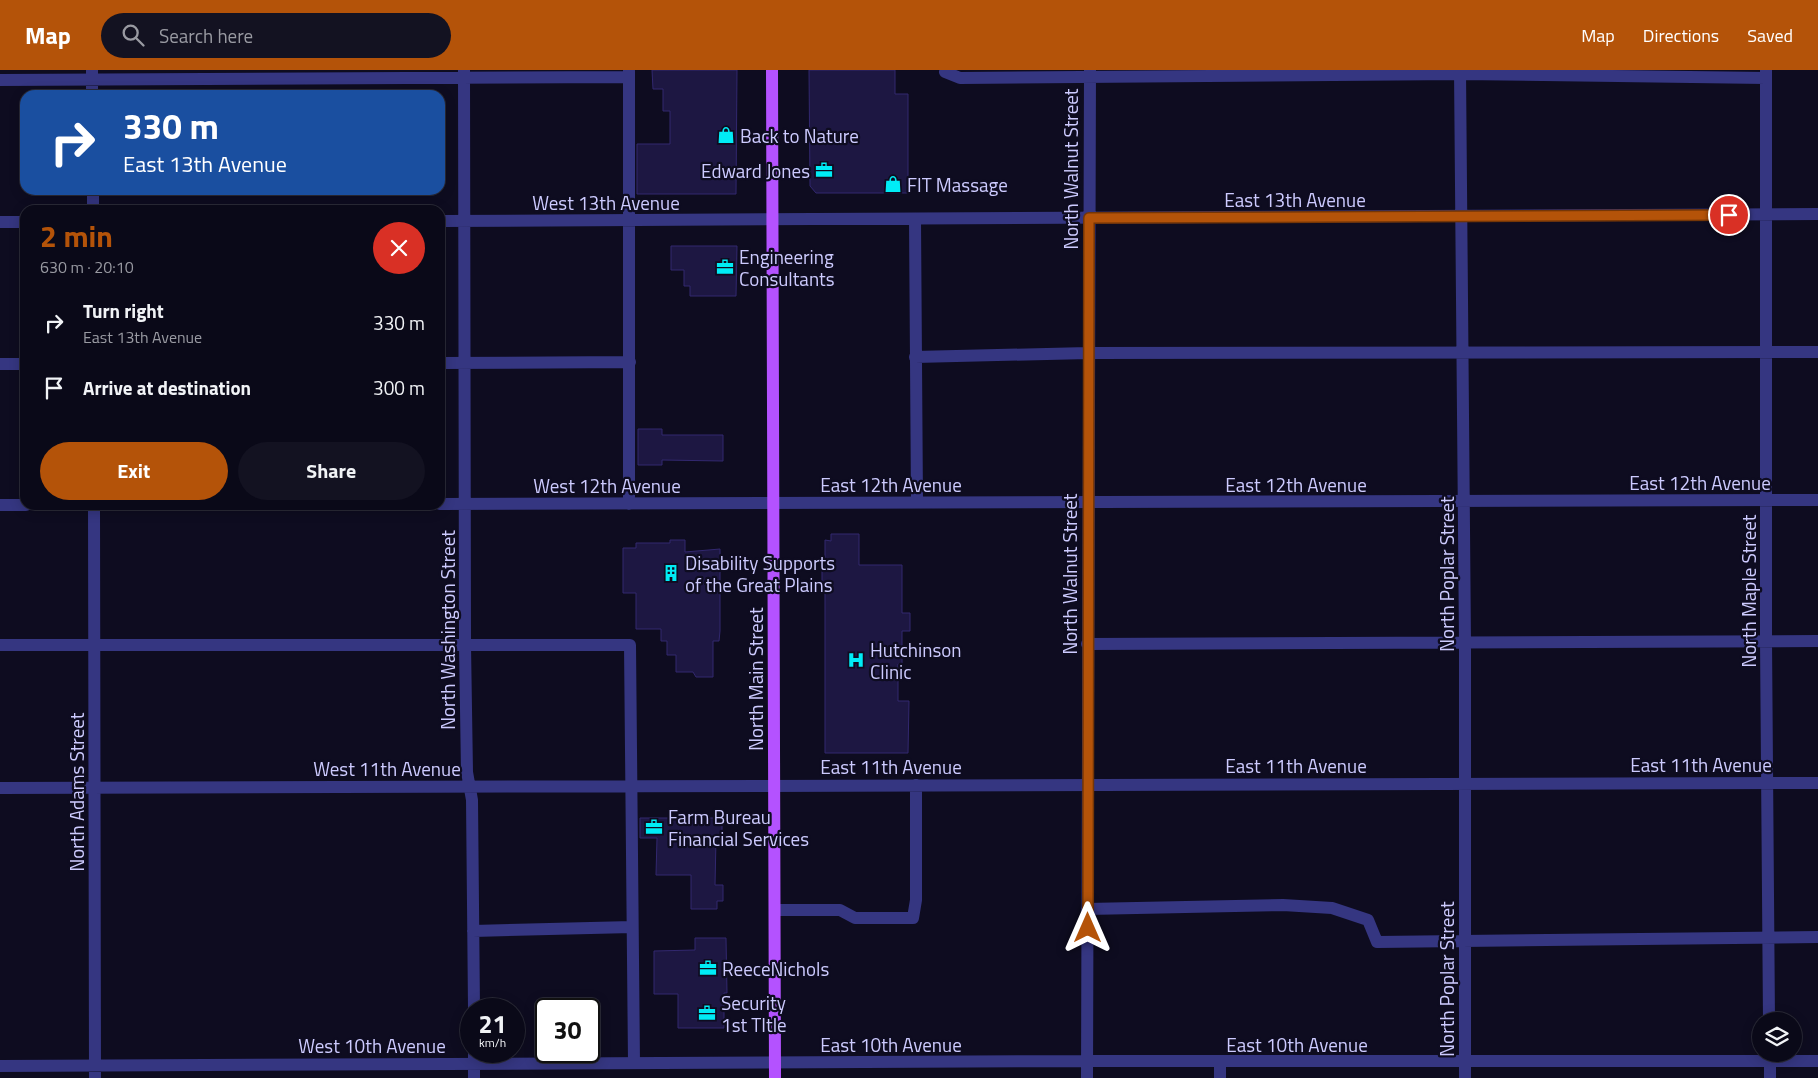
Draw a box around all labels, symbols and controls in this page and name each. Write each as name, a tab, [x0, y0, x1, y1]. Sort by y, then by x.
search box	[101, 13, 451, 58]
text: Map	[25, 17, 71, 53]
icon: search	[119, 21, 147, 49]
text: Search here	[159, 21, 253, 50]
text: Map	[1581, 22, 1615, 49]
text: Directions	[1643, 22, 1719, 49]
text: Saved	[1747, 22, 1793, 49]
street label: North Walnut Street	[1056, 88, 1085, 250]
text: 330 m	[123, 99, 219, 153]
icon: right	[40, 110, 105, 175]
place label: Back to Nature	[740, 121, 859, 150]
shop icon: Back to Nature	[716, 125, 736, 145]
text: East 13th Avenue	[123, 147, 287, 181]
place label: Edward Jones	[701, 156, 810, 185]
office icon: Edward Jones	[814, 160, 834, 180]
place label: FIT Massage	[907, 170, 1008, 199]
shop icon: FIT Massage	[883, 174, 903, 194]
street label: East 13th Avenue	[1224, 185, 1366, 214]
street label: West 13th Avenue	[532, 188, 680, 217]
pin	[1708, 194, 1750, 236]
icon: arrive	[1715, 201, 1743, 229]
text: 2 min	[40, 213, 113, 259]
button: close	[373, 222, 425, 274]
place label: Engineering Consultants	[739, 242, 835, 293]
text: 630 m · 20:10	[40, 255, 134, 279]
office icon: Engineering Consultants	[715, 257, 735, 277]
text: Turn right	[83, 296, 164, 325]
text: 330 m	[373, 308, 425, 337]
icon: right	[40, 309, 68, 337]
text: East 13th Avenue	[83, 325, 202, 349]
text: Arrive at destination	[83, 373, 251, 402]
text: 300 m	[373, 373, 425, 402]
icon: arrive	[40, 374, 68, 402]
button: Exit	[40, 442, 228, 500]
button: Share	[238, 442, 425, 500]
street label: East 12th Avenue	[1629, 468, 1771, 497]
street label: East 12th Avenue	[820, 470, 962, 499]
street label: East 12th Avenue	[1225, 470, 1367, 499]
street label: West 12th Avenue	[533, 471, 681, 500]
street label: North Walnut Street	[1055, 493, 1084, 655]
street label: North Poplar Street	[1432, 496, 1461, 652]
street label: North Maple Street	[1734, 514, 1763, 668]
street label: North Washington Street	[433, 530, 462, 730]
place label: Disability Supports of the Great Plains	[685, 548, 835, 599]
building icon: Disability Supports of the Great Plains	[661, 563, 681, 583]
street label: North Main Street	[741, 607, 770, 751]
place label: Hutchinson Clinic	[870, 635, 962, 686]
hospital icon: Hutchinson Clinic	[846, 650, 866, 670]
street label: North Adams Street	[62, 712, 91, 872]
street label: East 11th Avenue	[1630, 750, 1772, 779]
street label: East 11th Avenue	[1225, 751, 1367, 780]
street label: East 11th Avenue	[820, 752, 962, 781]
street label: West 11th Avenue	[313, 754, 461, 783]
place label: Farm Bureau Financial Services	[668, 802, 809, 853]
office icon: Farm Bureau Financial Services	[644, 817, 664, 837]
position arrow	[1061, 901, 1113, 953]
street label: North Poplar Street	[1432, 901, 1461, 1057]
place label: ReeceNichols	[722, 954, 829, 983]
office icon: ReeceNichols	[698, 958, 718, 978]
place label: Security 1st TItle	[721, 988, 787, 1039]
speed limit sign: 30	[535, 998, 600, 1063]
office icon: Security 1st TItle	[697, 1003, 717, 1023]
text: 21	[478, 1005, 507, 1043]
map controls	[1752, 1012, 1802, 1062]
button: layers	[1752, 1012, 1802, 1062]
street label: East 10th Avenue	[820, 1030, 962, 1059]
street label: East 10th Avenue	[1226, 1030, 1368, 1059]
street label: West 10th Avenue	[298, 1031, 446, 1060]
text: km/h	[479, 1033, 506, 1052]

